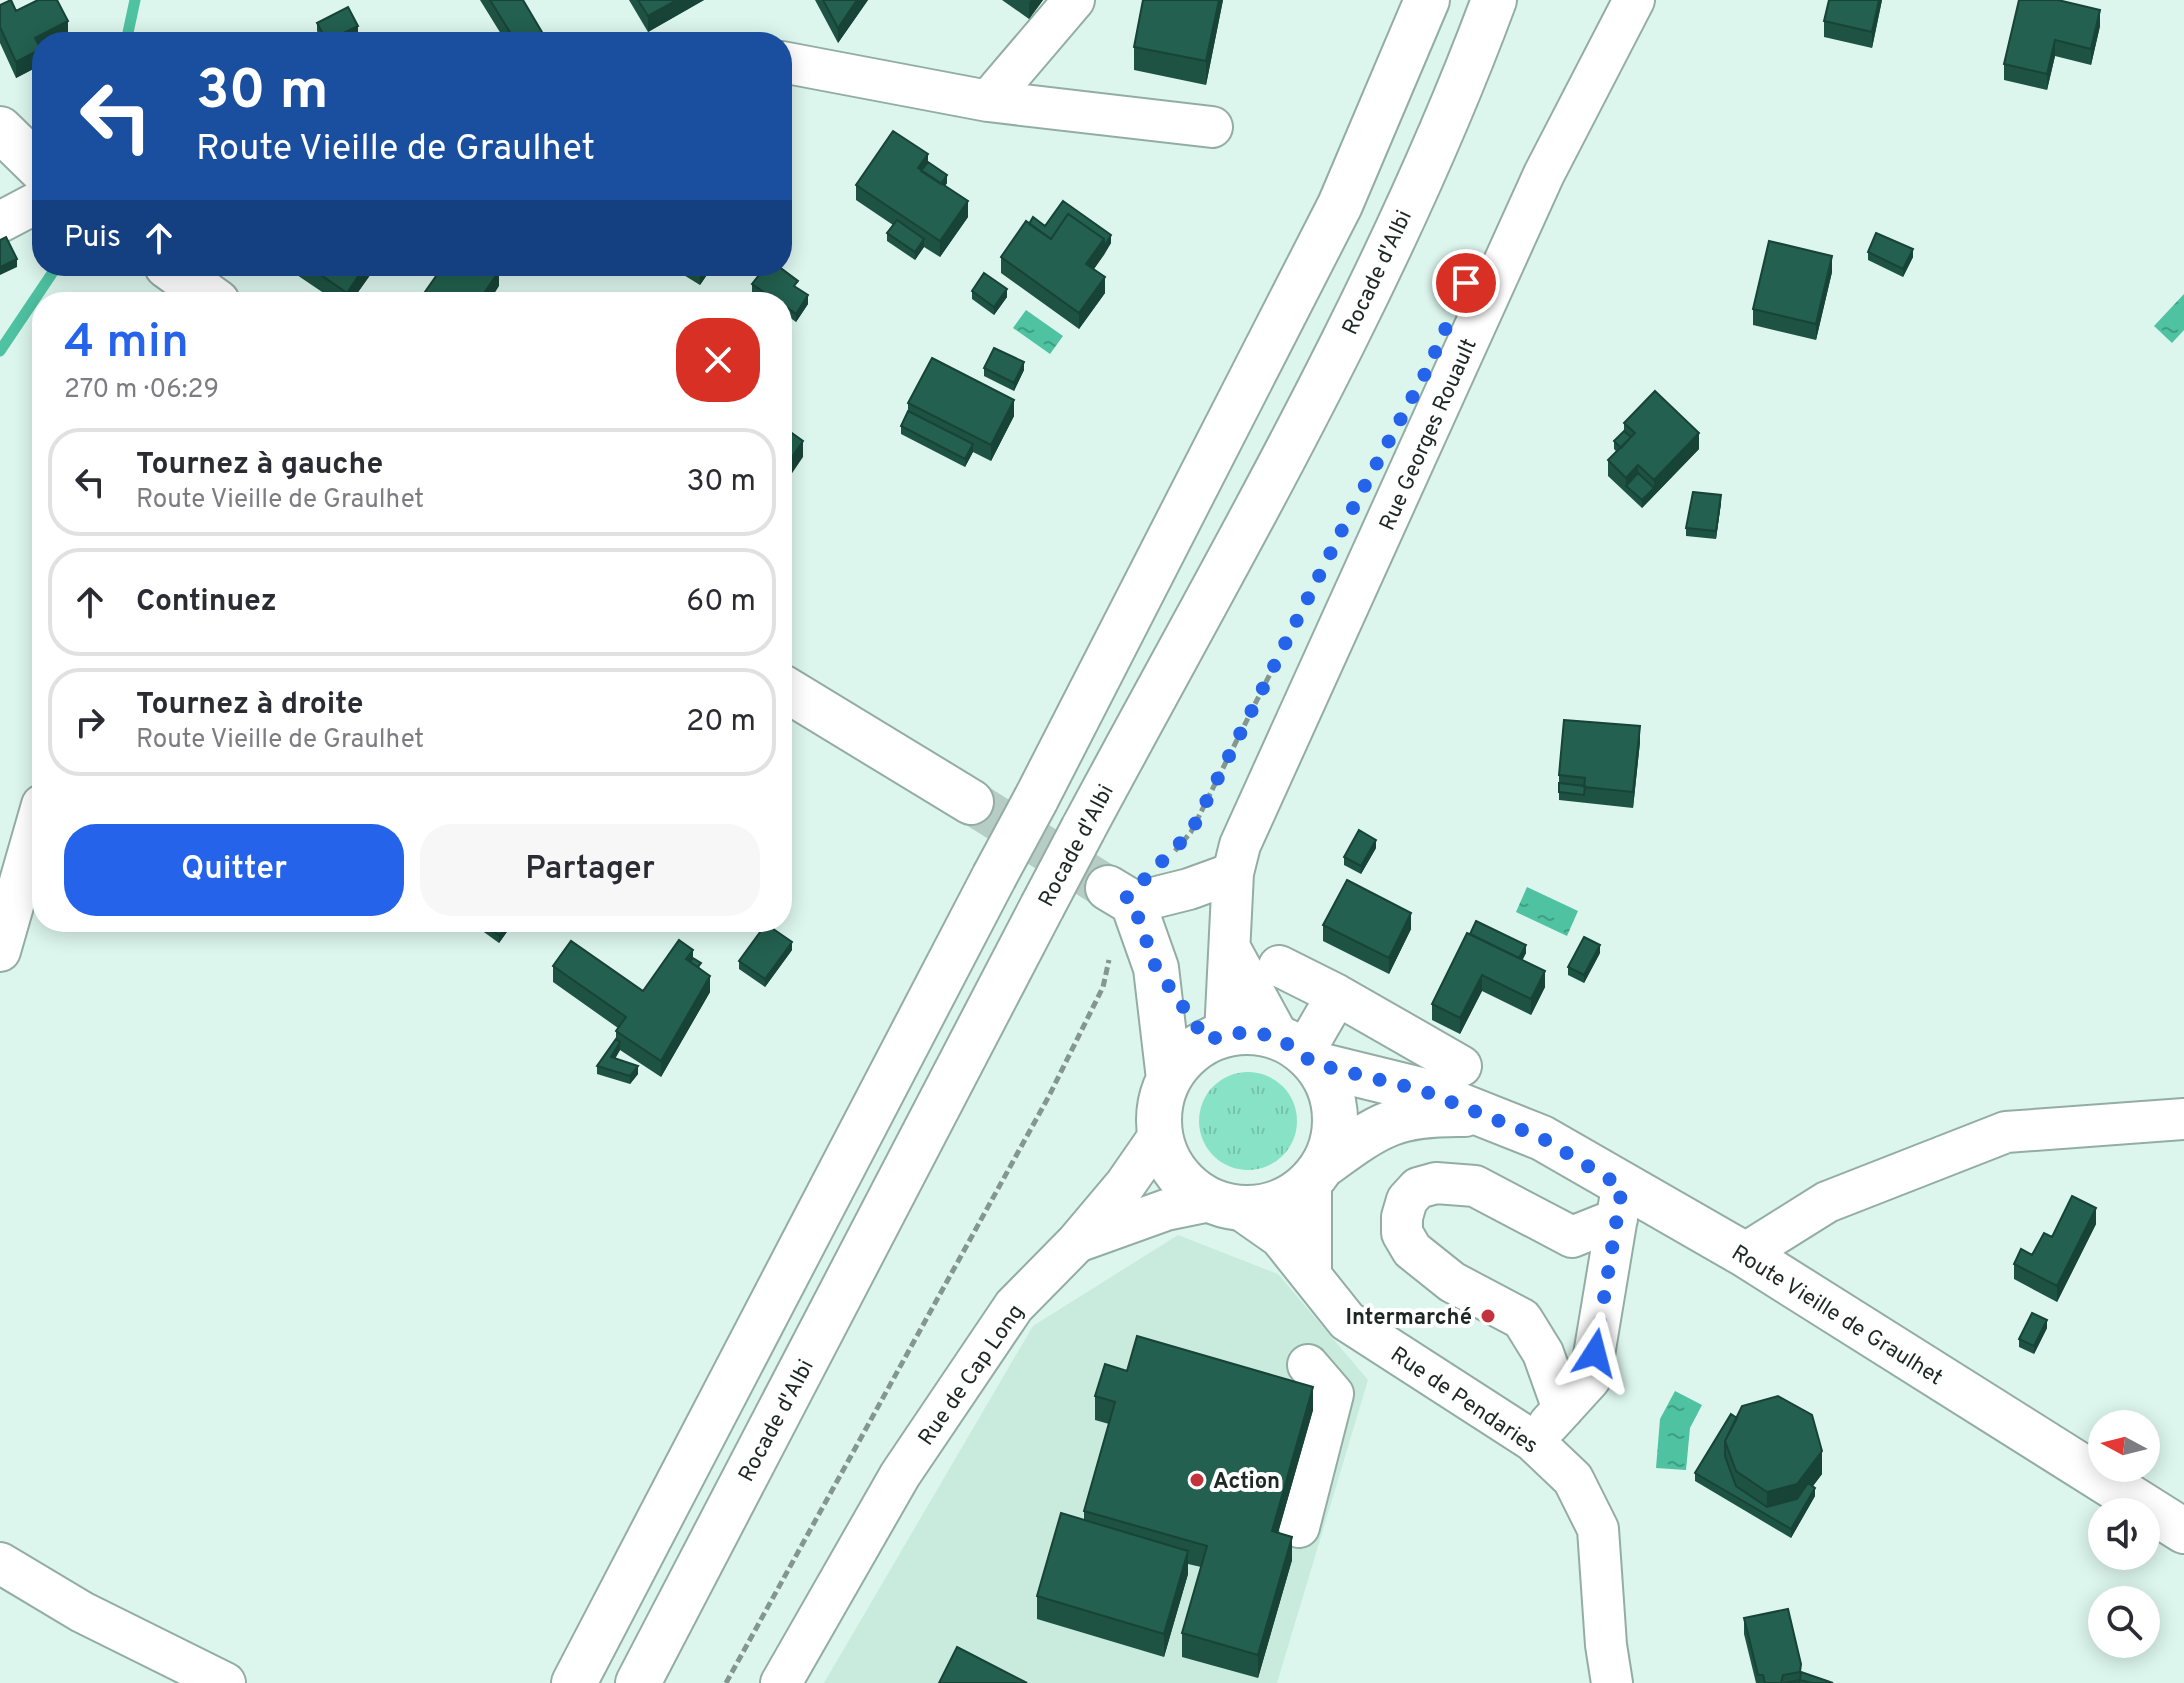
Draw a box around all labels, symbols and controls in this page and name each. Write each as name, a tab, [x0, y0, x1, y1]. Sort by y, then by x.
text: 30 m	[196, 58, 329, 128]
icon: left	[64, 64, 168, 168]
text: Route Vieille de Graulhet	[196, 127, 595, 173]
street label: Rocade d'Albi	[1338, 206, 1419, 340]
icon: ahead	[137, 216, 181, 260]
text: Puis	[64, 220, 121, 257]
pin	[1432, 249, 1500, 317]
icon: arrive	[1444, 261, 1488, 305]
text: 4 min	[64, 314, 189, 374]
button: close	[676, 318, 760, 402]
street label: Rue Georges Rouault	[1375, 335, 1484, 535]
text: 270 m · 06:29	[64, 374, 219, 407]
text: Tournez à gauche	[136, 447, 383, 484]
icon: left	[68, 460, 112, 504]
text: 30 m	[687, 464, 756, 501]
text: Route Vieille de Graulhet	[136, 484, 424, 517]
icon: ahead	[68, 580, 112, 624]
text: Continuez	[136, 584, 277, 621]
text: 60 m	[686, 584, 756, 621]
text: Tournez à droite	[136, 687, 364, 724]
icon: right	[68, 700, 112, 744]
text: 20 m	[686, 704, 756, 741]
text: Route Vieille de Graulhet	[136, 724, 424, 757]
street label: Rocade d'Albi	[1034, 780, 1121, 912]
button: Quitter	[64, 824, 404, 916]
button: Partager	[420, 824, 760, 916]
street label: Route Vieille de Graulhet	[1726, 1240, 1947, 1392]
street label: Rue de Cap Long	[913, 1300, 1031, 1451]
place label: Intermarché	[1346, 1305, 1472, 1332]
marker: Intermarché	[1479, 1307, 1497, 1325]
position arrow	[1553, 1311, 1637, 1395]
street label: Rue de Pendaries	[1385, 1342, 1542, 1460]
street label: Rocade d'Albi	[734, 1355, 821, 1487]
north arrow	[2088, 1410, 2160, 1482]
map controls	[2088, 1410, 2160, 1658]
place label: Action	[1213, 1469, 1280, 1496]
marker: Action	[1188, 1471, 1206, 1489]
button: sound	[2088, 1498, 2160, 1570]
button: search	[2088, 1586, 2160, 1658]

